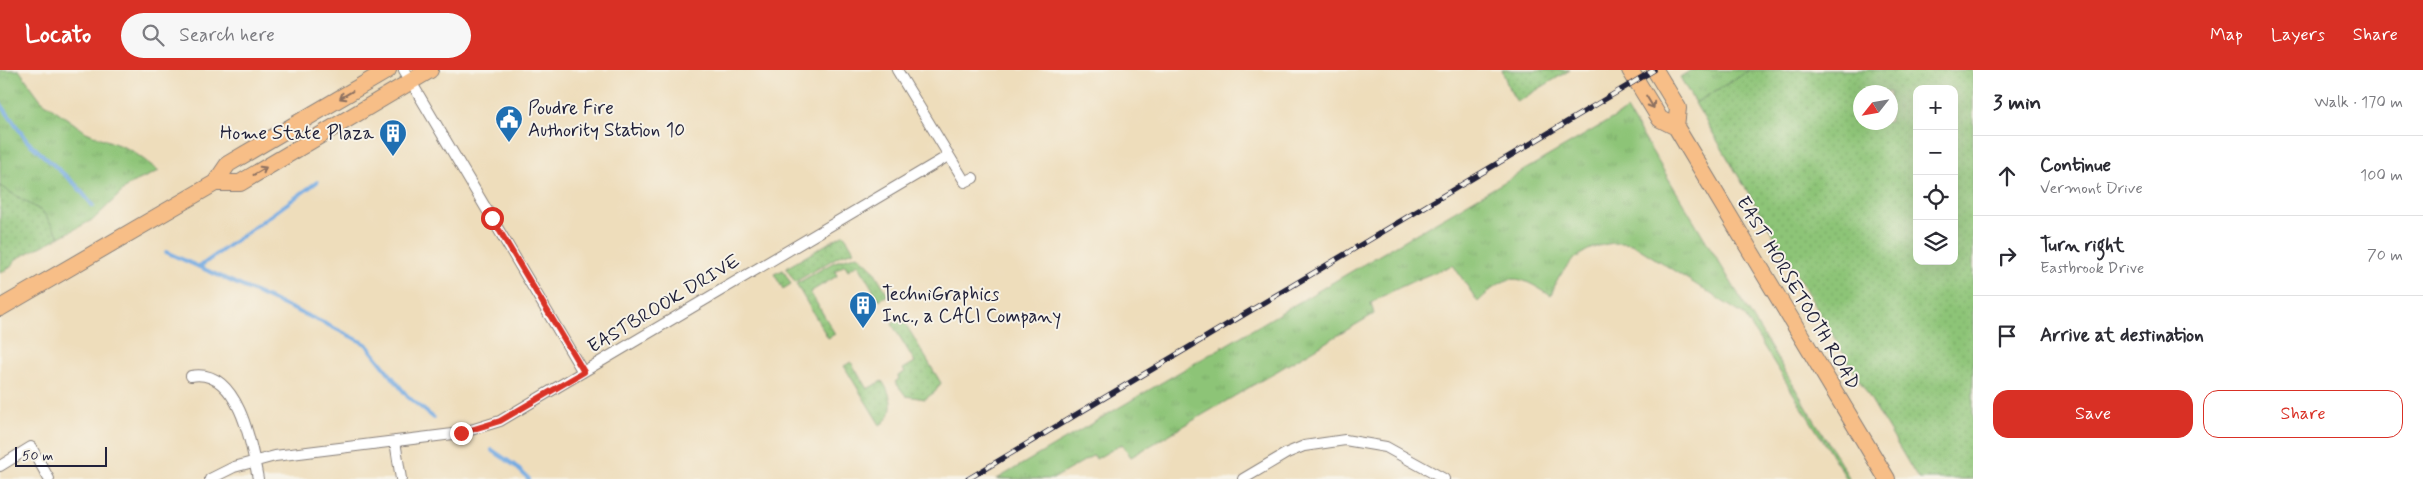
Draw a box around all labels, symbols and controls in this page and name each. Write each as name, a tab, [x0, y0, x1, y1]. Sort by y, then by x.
search box	[121, 13, 471, 58]
text: Locato	[25, 20, 91, 51]
icon: search	[139, 21, 167, 49]
text: Search here	[179, 23, 275, 48]
text: Map	[2210, 23, 2243, 47]
text: Layers	[2271, 23, 2325, 47]
text: Share	[2353, 23, 2398, 47]
north arrow	[1853, 85, 1898, 130]
map controls	[1913, 85, 1958, 265]
button: +	[1913, 85, 1958, 130]
text: 3 min	[1993, 89, 2041, 117]
one-way arrow	[339, 90, 353, 100]
text: Walk · 170 m	[2314, 92, 2403, 113]
one-way arrow	[1645, 94, 1655, 108]
place label: Poudre Fire Authority Station 10	[528, 96, 685, 143]
public building icon: Poudre Fire Authority Station 10	[494, 104, 524, 143]
building icon: Home State Plaza	[378, 118, 408, 157]
place label: Home State Plaza	[220, 121, 375, 146]
button: −	[1913, 130, 1958, 175]
text: Continue	[2040, 153, 2111, 178]
icon: ahead	[1993, 162, 2021, 190]
text: 100 m	[2360, 165, 2403, 186]
one-way arrow	[253, 166, 267, 176]
button: locate	[1913, 175, 1958, 220]
text: Vermont Drive	[2040, 178, 2143, 199]
street label: EAST HORSETOOTH ROAD	[1730, 192, 1866, 394]
route start	[481, 207, 504, 230]
button: layers	[1913, 220, 1958, 265]
text: Turn right	[2040, 233, 2124, 258]
icon: right	[1993, 242, 2021, 270]
text: 70 m	[2367, 245, 2403, 266]
street label: EASTBROOK DRIVE	[583, 249, 745, 359]
text: Eastbrook Drive	[2040, 258, 2144, 279]
place label: TechniGraphics Inc., a CACI Company	[882, 282, 1061, 330]
building icon: TechniGraphics Inc., a CACI Company	[848, 290, 878, 329]
icon: arrive	[1993, 322, 2021, 350]
text: Arrive at destination	[2040, 323, 2204, 348]
button: Save	[1993, 390, 2193, 438]
button: Share	[2203, 390, 2403, 438]
route end	[450, 422, 473, 445]
scale bar	[15, 444, 108, 467]
text: 50 m	[22, 447, 53, 465]

